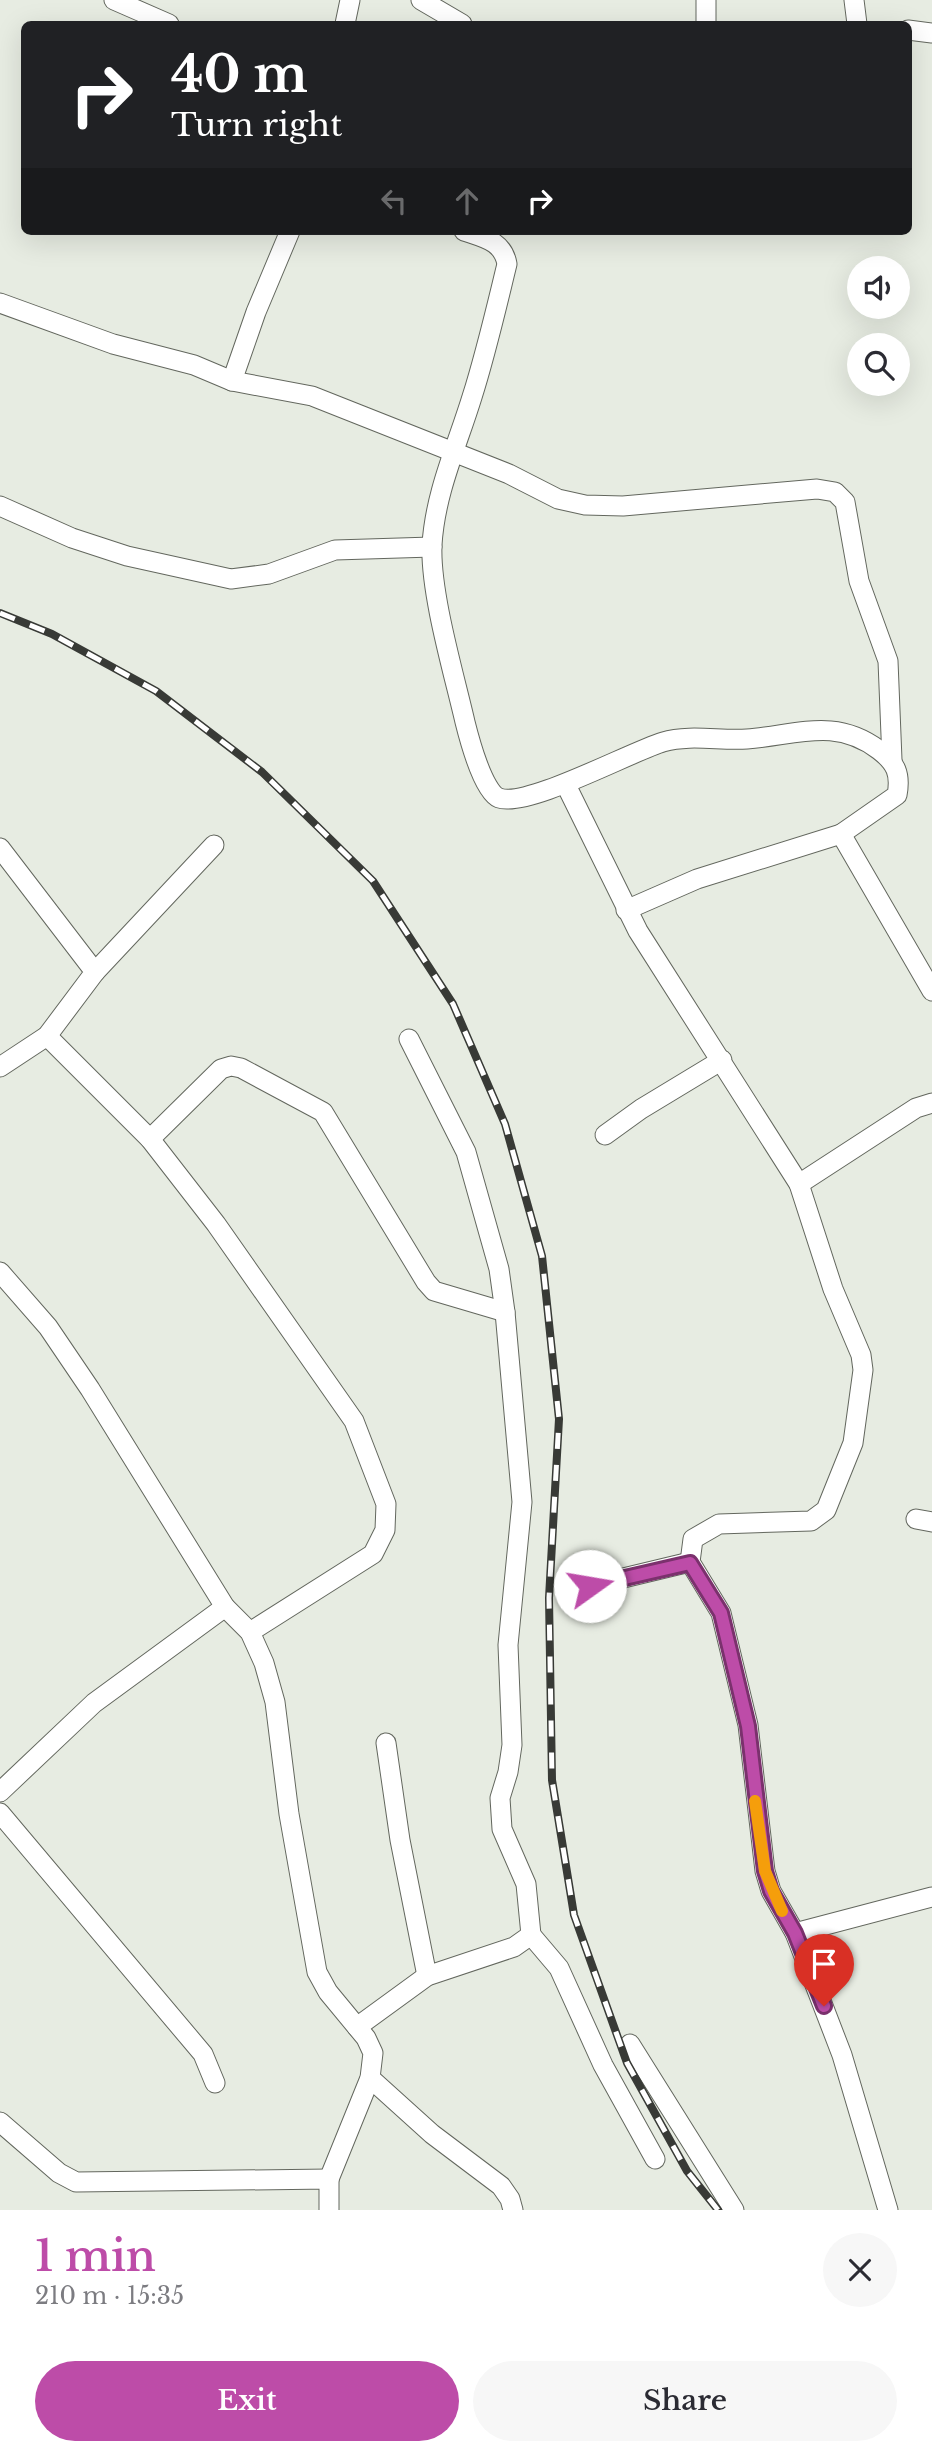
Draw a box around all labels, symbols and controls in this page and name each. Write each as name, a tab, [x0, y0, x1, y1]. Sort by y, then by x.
text: 40 m	[171, 44, 308, 105]
icon: right	[56, 49, 147, 140]
text: Turn right	[171, 105, 342, 145]
icon: left	[375, 182, 413, 220]
icon: ahead	[448, 182, 486, 220]
icon: right	[521, 182, 559, 220]
map controls	[847, 256, 910, 396]
button: sound	[847, 256, 910, 319]
button: search	[847, 333, 910, 396]
position arrow	[553, 1549, 627, 1623]
pin	[794, 1934, 854, 2006]
icon: arrive	[805, 1945, 843, 1983]
text: 1 min	[35, 2230, 156, 2282]
button: close	[823, 2233, 897, 2307]
text: 210 m · 15:35	[35, 2282, 184, 2310]
button: Exit	[35, 2361, 459, 2441]
button: Share	[473, 2361, 897, 2441]

